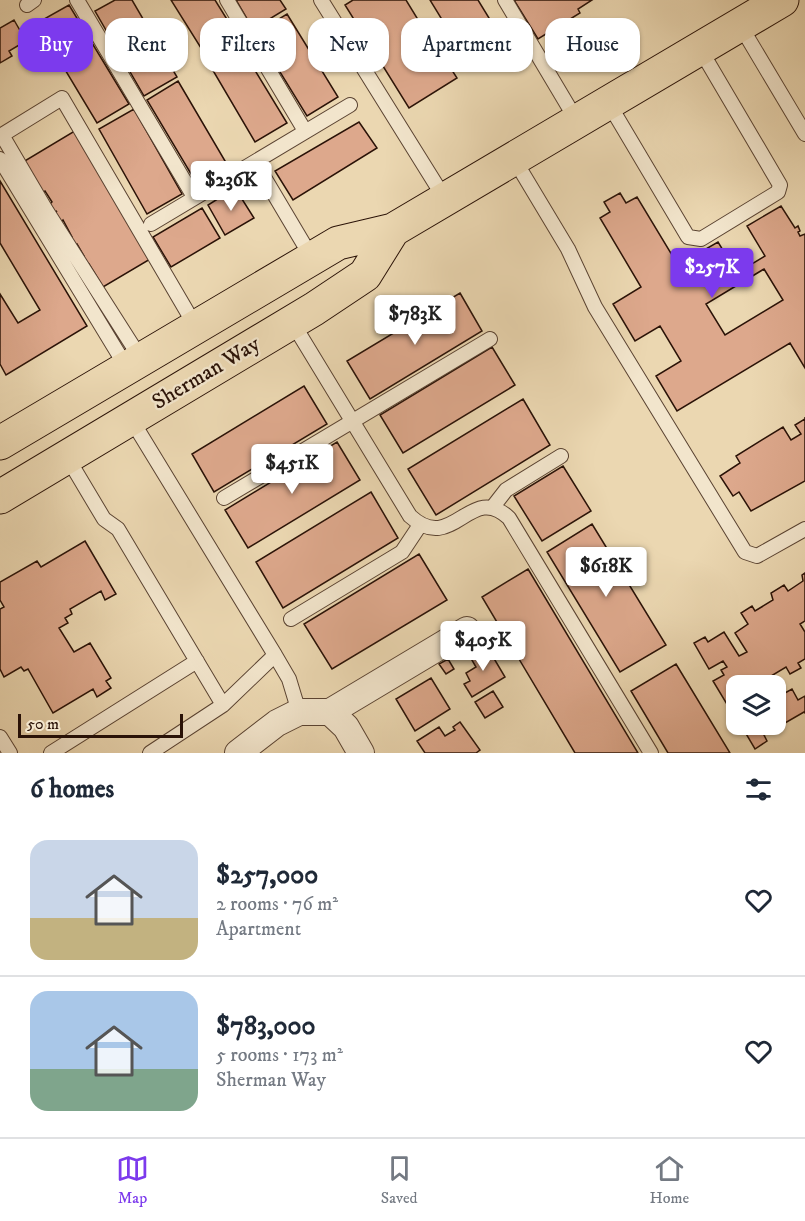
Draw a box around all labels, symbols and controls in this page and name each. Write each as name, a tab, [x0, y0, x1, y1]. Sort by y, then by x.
chip: Buy	[18, 18, 93, 72]
chip: Rent	[105, 18, 188, 72]
chip: Filters	[200, 18, 296, 72]
chip: New	[308, 18, 389, 72]
chip: Apartment	[401, 18, 533, 72]
chip: House	[545, 18, 640, 72]
pin: $236K	[189, 161, 273, 212]
text: $236K	[205, 168, 257, 193]
pin: $257K	[670, 248, 754, 299]
text: $257K	[684, 255, 740, 280]
pin: $783K	[373, 295, 457, 346]
text: $783K	[389, 302, 441, 327]
street label: Sherman Way	[147, 330, 265, 416]
pin: $451K	[250, 444, 334, 495]
text: $451K	[265, 451, 319, 476]
pin: $618K	[564, 547, 648, 598]
text: $618K	[580, 554, 632, 579]
pin: $405K	[441, 621, 525, 672]
text: $405K	[454, 628, 512, 653]
map controls	[726, 675, 786, 735]
button: layers	[726, 675, 786, 735]
scale bar	[18, 711, 183, 738]
text: 50 m	[27, 714, 59, 734]
text: 6 homes	[30, 773, 114, 806]
icon: filters	[742, 773, 775, 806]
text: $257,000	[216, 859, 318, 892]
icon: home	[78, 864, 150, 936]
icon: heart	[742, 884, 775, 917]
text: 2 rooms · 76 m²	[216, 892, 338, 917]
text: Apartment	[216, 917, 301, 942]
text: $783,000	[216, 1010, 316, 1043]
icon: home	[78, 1015, 150, 1087]
icon: heart	[742, 1035, 775, 1068]
text: 5 rooms · 173 m²	[216, 1043, 343, 1068]
text: Sherman Way	[216, 1068, 326, 1093]
tab: Map	[116, 1152, 149, 1208]
tab: Saved	[381, 1152, 418, 1208]
tab: Home	[649, 1152, 689, 1208]

